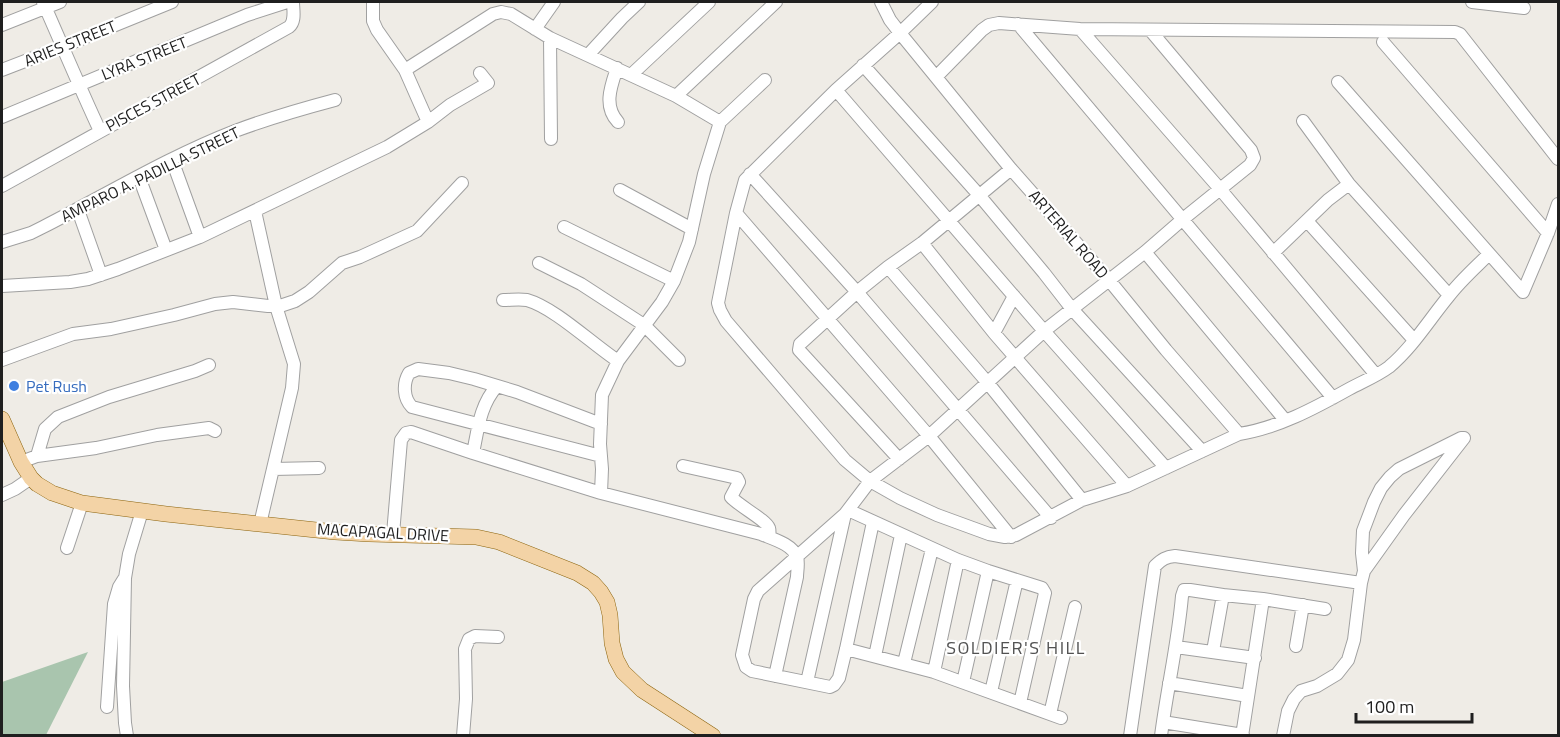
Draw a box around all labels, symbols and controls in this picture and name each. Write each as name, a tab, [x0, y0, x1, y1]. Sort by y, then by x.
street label: ARIES STREET	[20, 13, 120, 72]
street label: LYRA STREET	[97, 30, 191, 86]
street label: PISCES STREET	[101, 67, 205, 137]
street label: AMPARO A. PADILLA STREET	[57, 120, 244, 228]
street label: ARTERIAL ROAD	[1024, 184, 1114, 284]
place label: Pet Rush	[26, 374, 87, 398]
marker: Pet Rush	[7, 379, 21, 393]
street label: MACAPAGAL DRIVE	[316, 517, 450, 547]
district label: SOLDIER'S HILL	[946, 634, 1086, 661]
scale bar	[1356, 686, 1472, 724]
text: 100 m	[1365, 693, 1414, 720]

